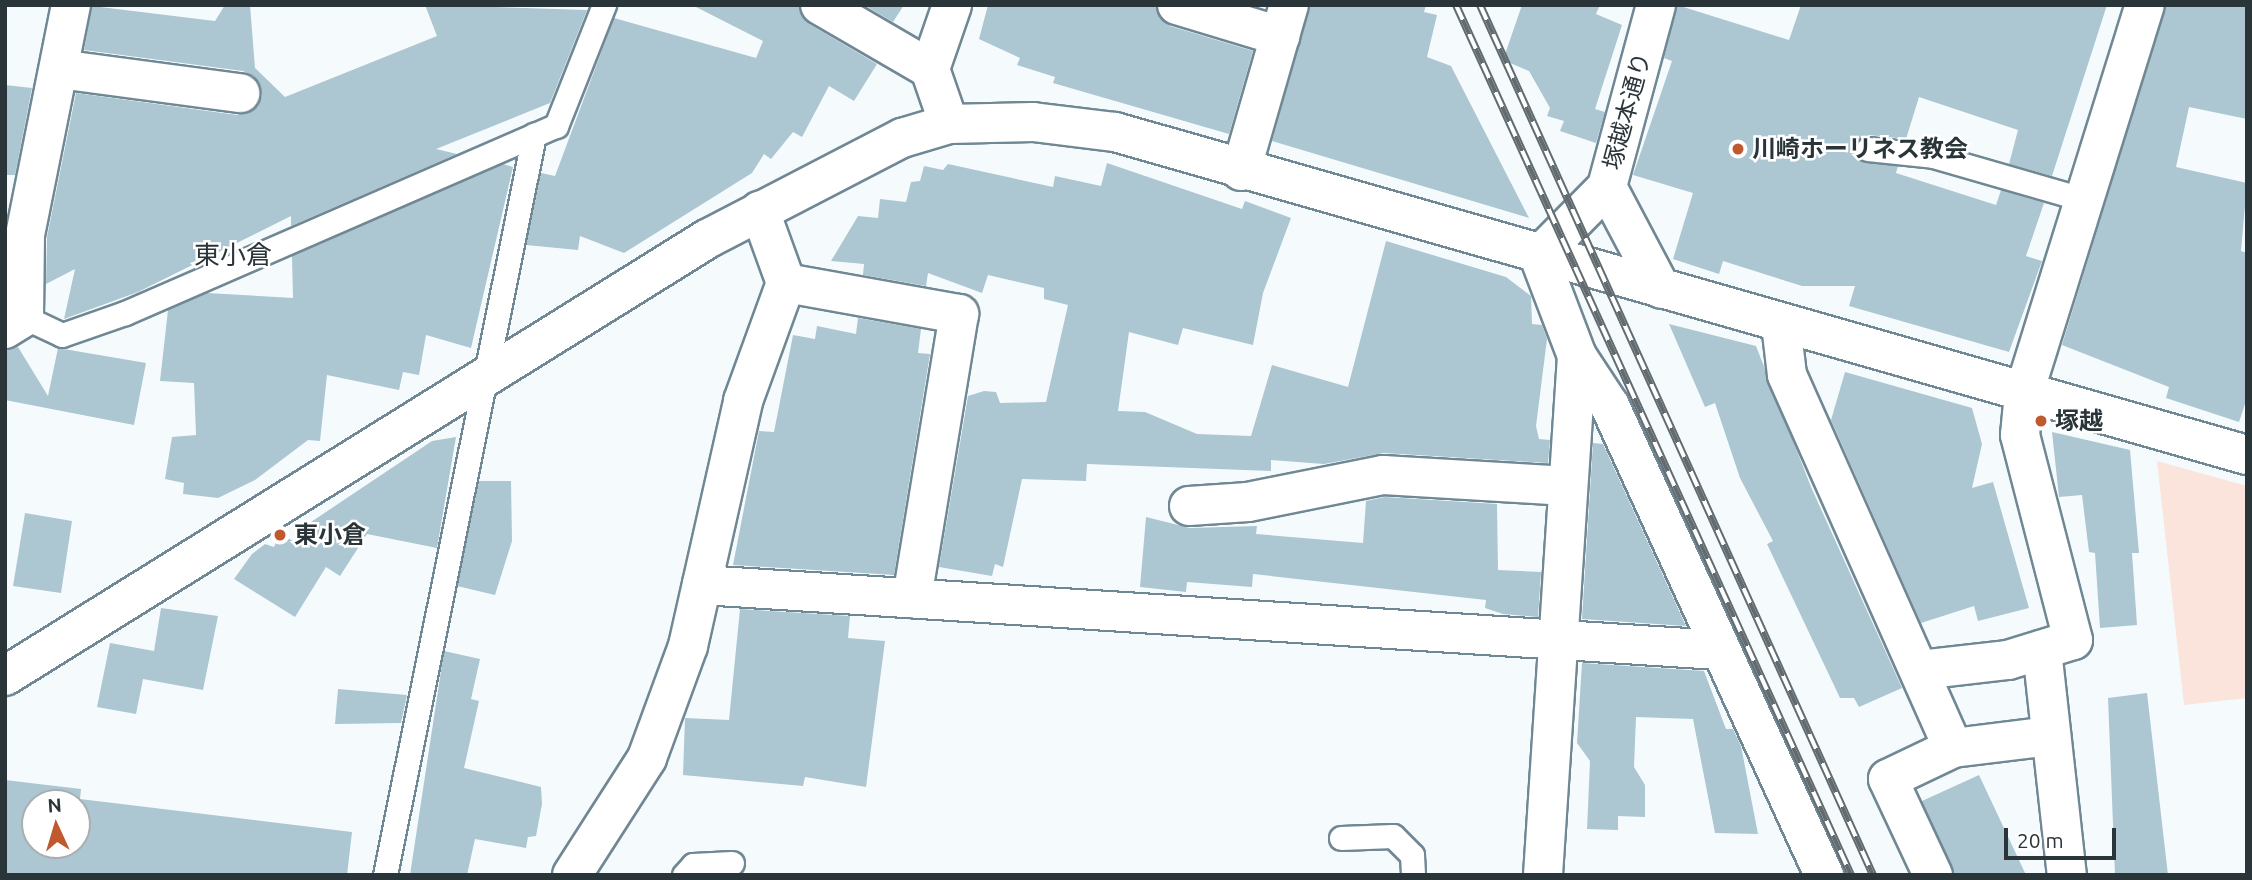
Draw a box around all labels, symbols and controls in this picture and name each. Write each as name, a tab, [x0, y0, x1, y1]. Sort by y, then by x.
street label: 塚越本通り	[1598, 49, 1656, 173]
place label: 川崎ホーリネス教会	[1752, 135, 1968, 163]
marker: 川崎ホーリネス教会	[1730, 141, 1746, 157]
district label: 東小倉	[194, 239, 272, 271]
place label: 塚越	[2055, 407, 2103, 435]
marker: 塚越	[2033, 413, 2049, 429]
place label: 東小倉	[294, 521, 366, 549]
marker: 東小倉	[272, 527, 288, 543]
north arrow	[21, 789, 91, 859]
text: N	[47, 794, 63, 817]
scale bar	[2007, 814, 2119, 858]
text: 20 m	[2017, 828, 2064, 852]

